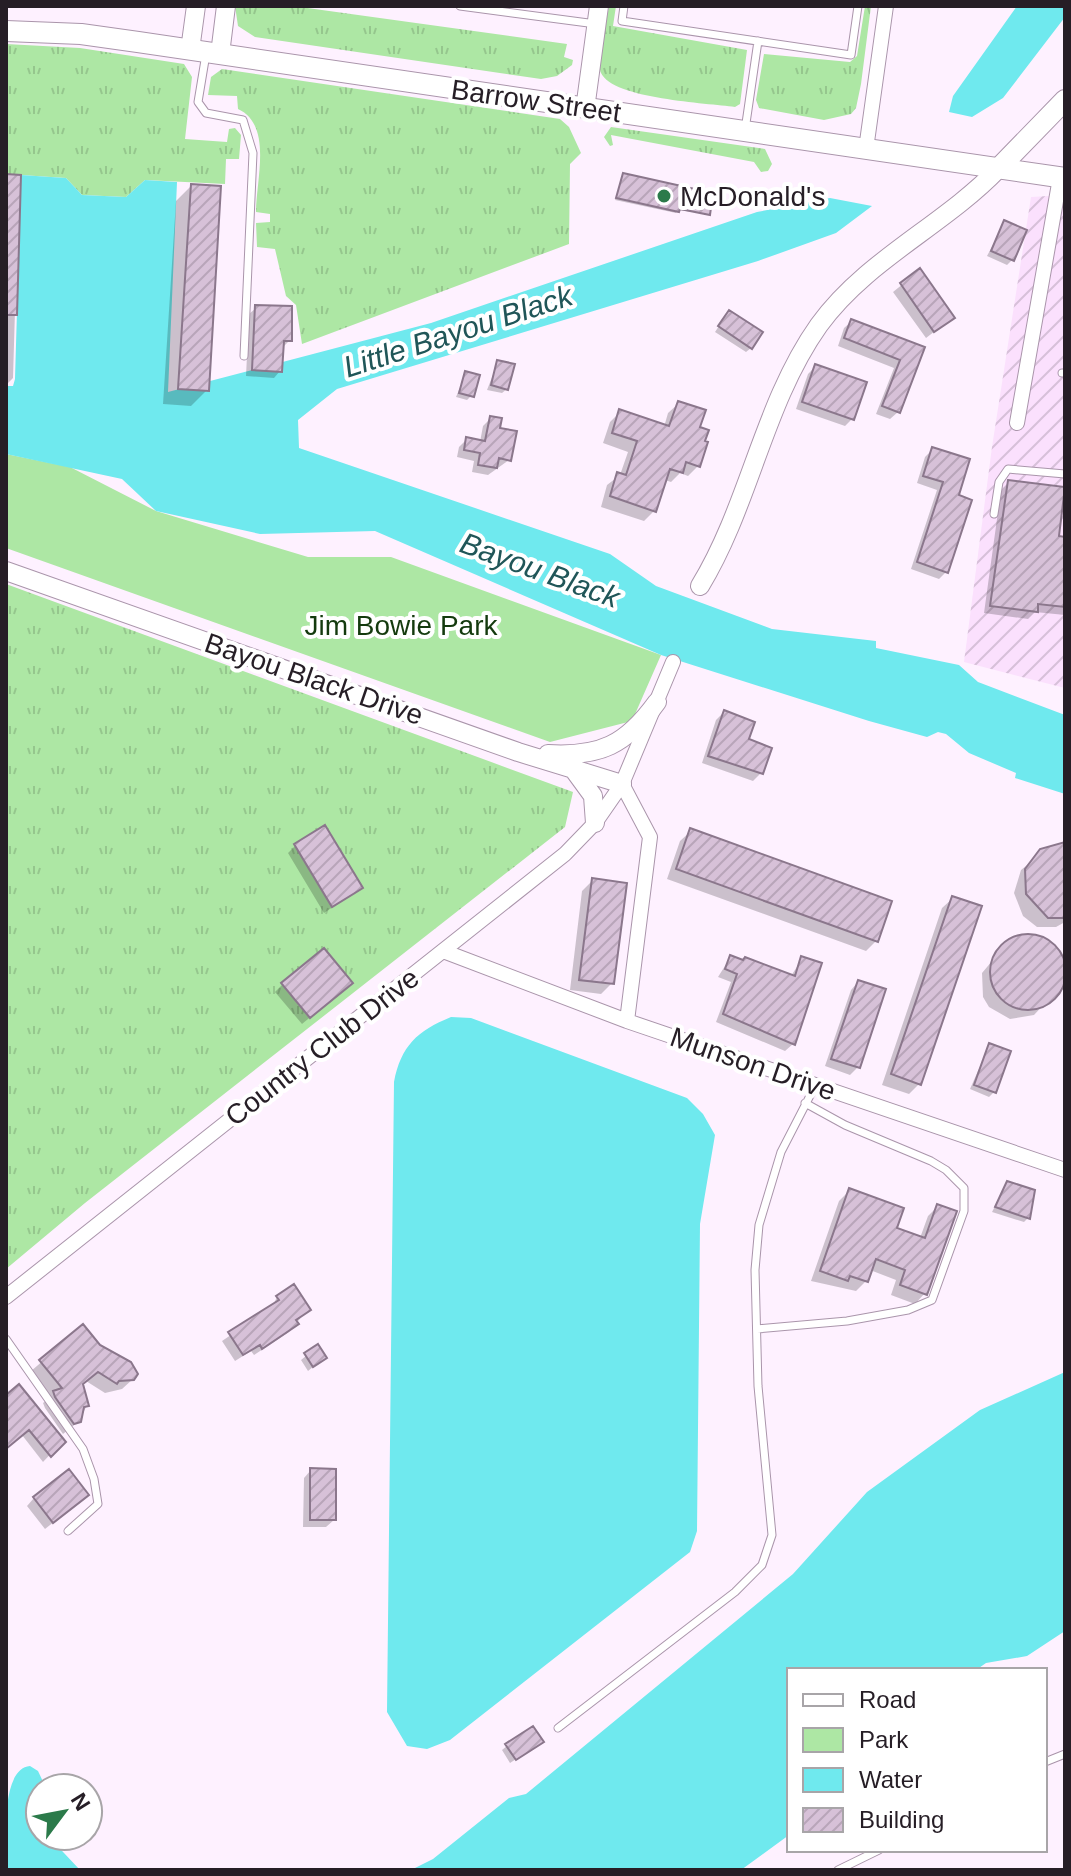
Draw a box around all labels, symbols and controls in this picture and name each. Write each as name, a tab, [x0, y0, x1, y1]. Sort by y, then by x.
street label: Barrow Street	[449, 74, 623, 128]
place label: McDonald's	[680, 181, 825, 212]
marker: McDonald's	[655, 187, 673, 205]
water label: Little Bayou Black	[340, 278, 578, 384]
water label: Bayou Black	[456, 526, 626, 615]
park label: Jim Bowie Park	[305, 610, 498, 641]
street label: Bayou Black Drive	[201, 627, 427, 731]
street label: Country Club Drive	[219, 962, 425, 1132]
street label: Munson Drive	[666, 1021, 840, 1107]
legend	[787, 1668, 1047, 1852]
text: Road	[859, 1686, 916, 1713]
text: Park	[859, 1726, 909, 1753]
text: Water	[859, 1766, 922, 1793]
north arrow	[24, 1772, 104, 1852]
text: N	[66, 1788, 95, 1815]
text: Building	[859, 1806, 944, 1833]

